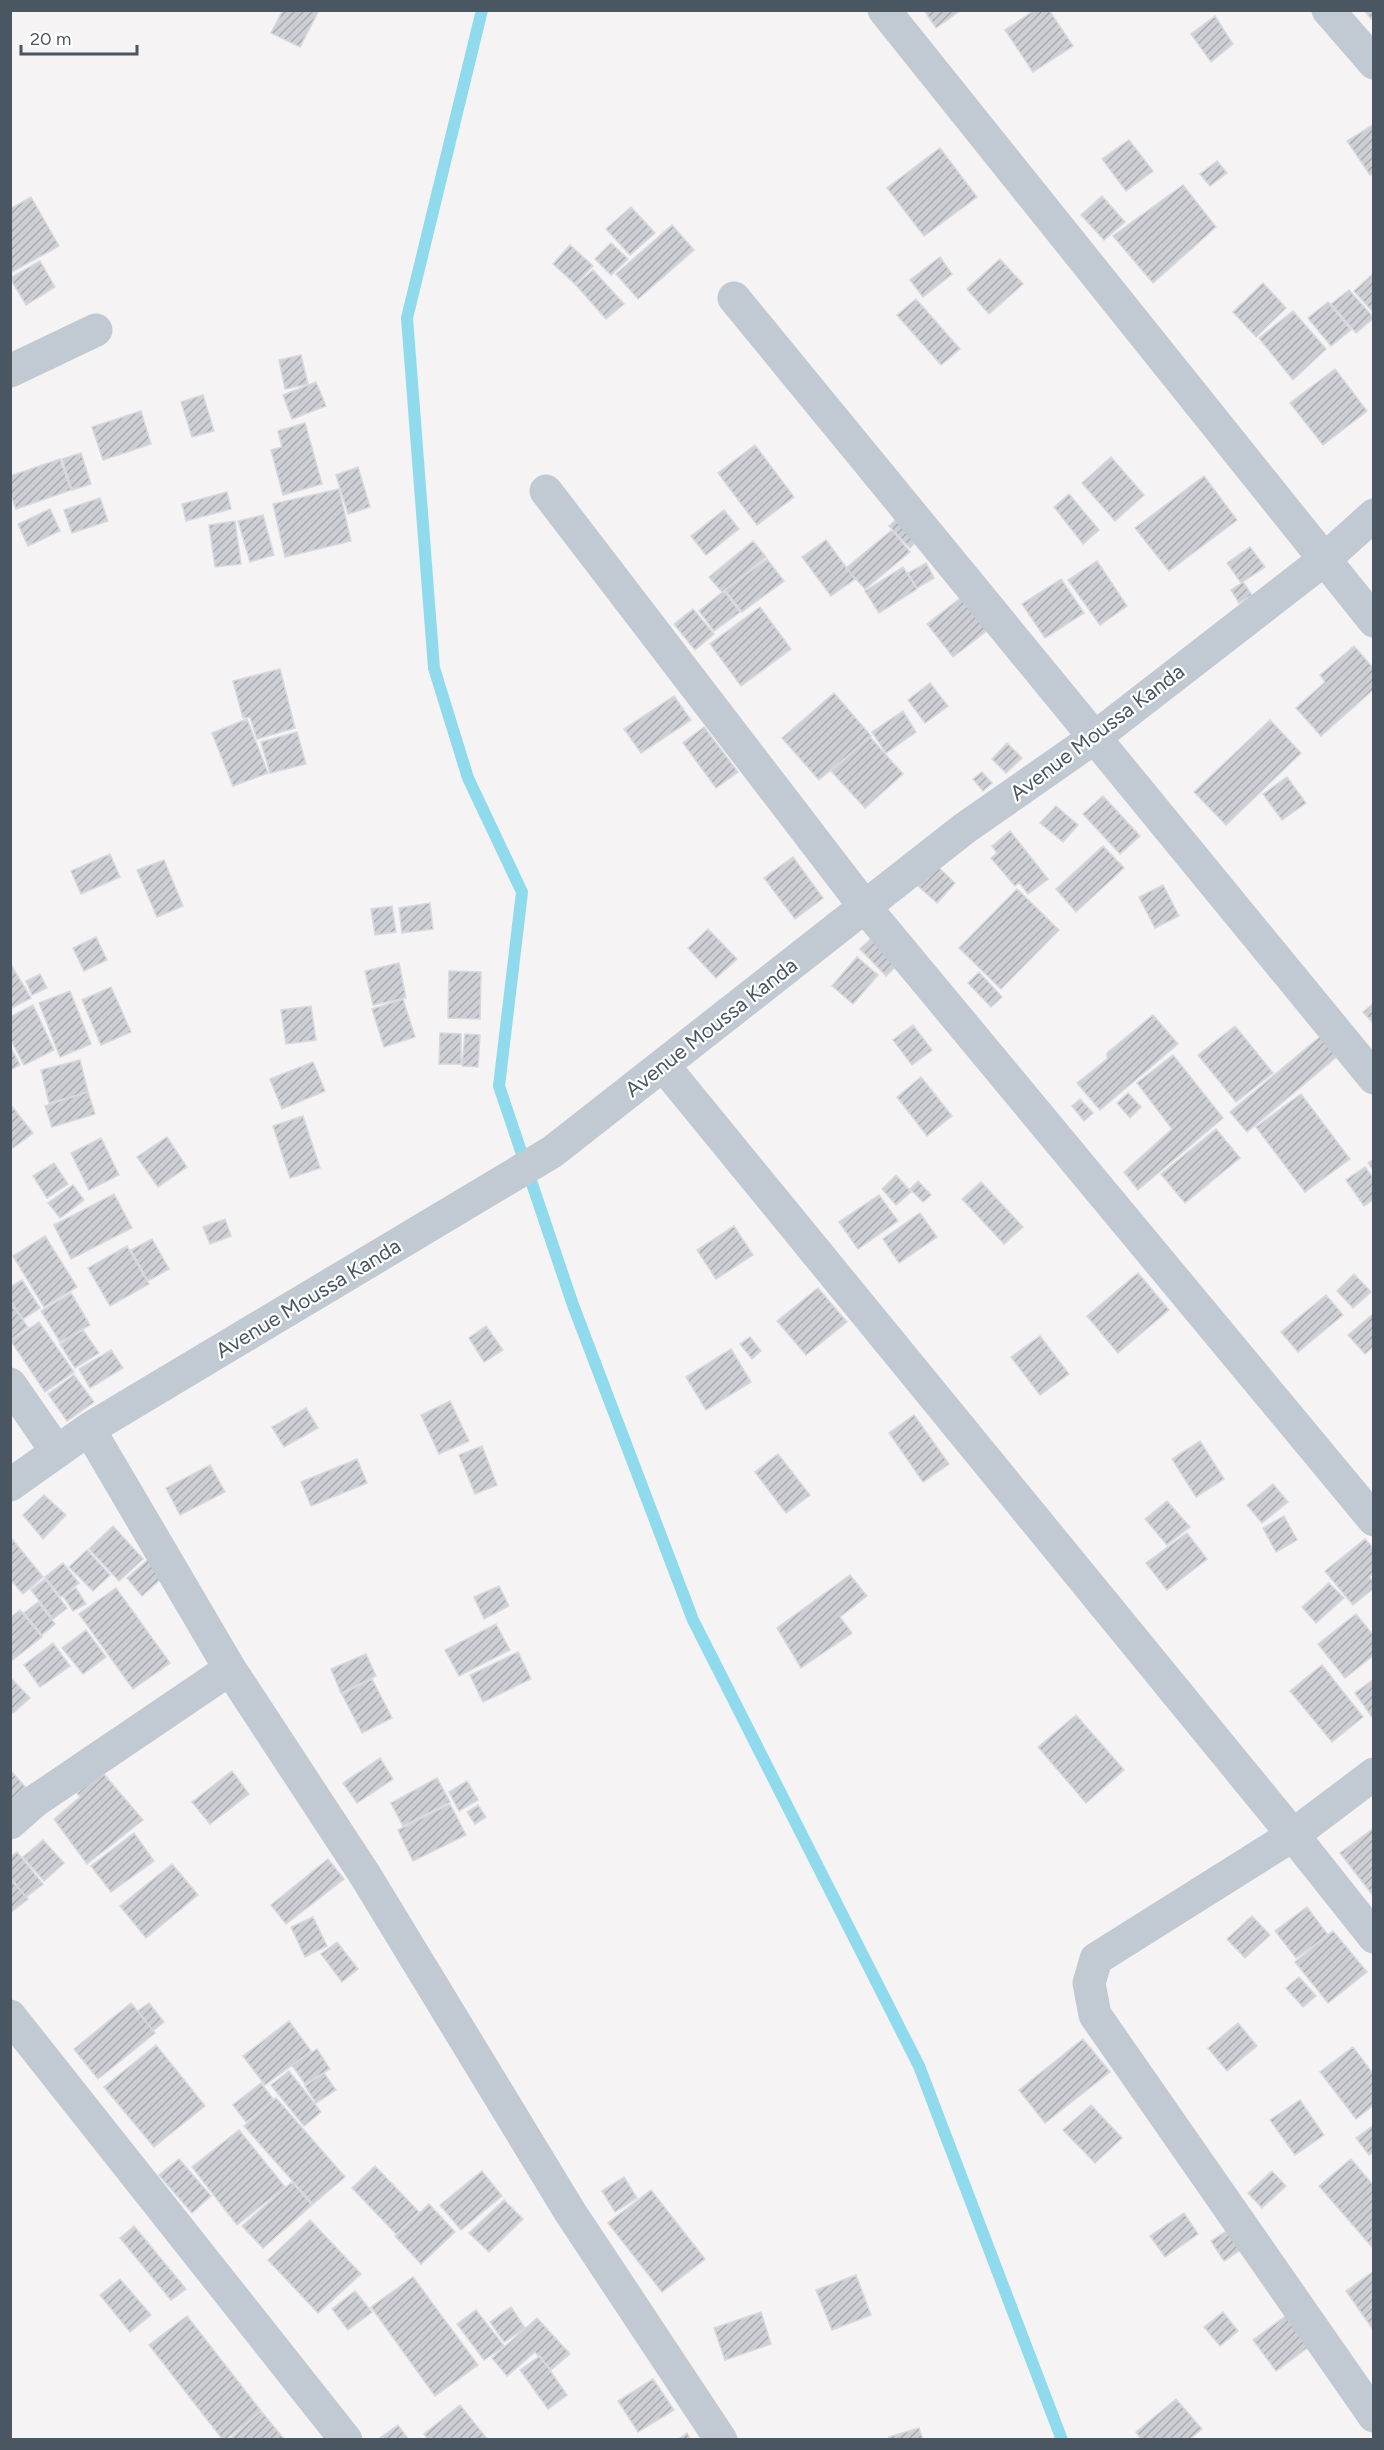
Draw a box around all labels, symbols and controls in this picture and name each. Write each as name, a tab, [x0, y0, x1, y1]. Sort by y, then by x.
scale bar	[21, 18, 136, 56]
text: 20 m	[30, 28, 71, 50]
street label: Avenue Moussa Kanda	[1005, 658, 1189, 806]
street label: Avenue Moussa Kanda	[620, 952, 802, 1102]
street label: Avenue Moussa Kanda	[211, 1233, 405, 1363]

